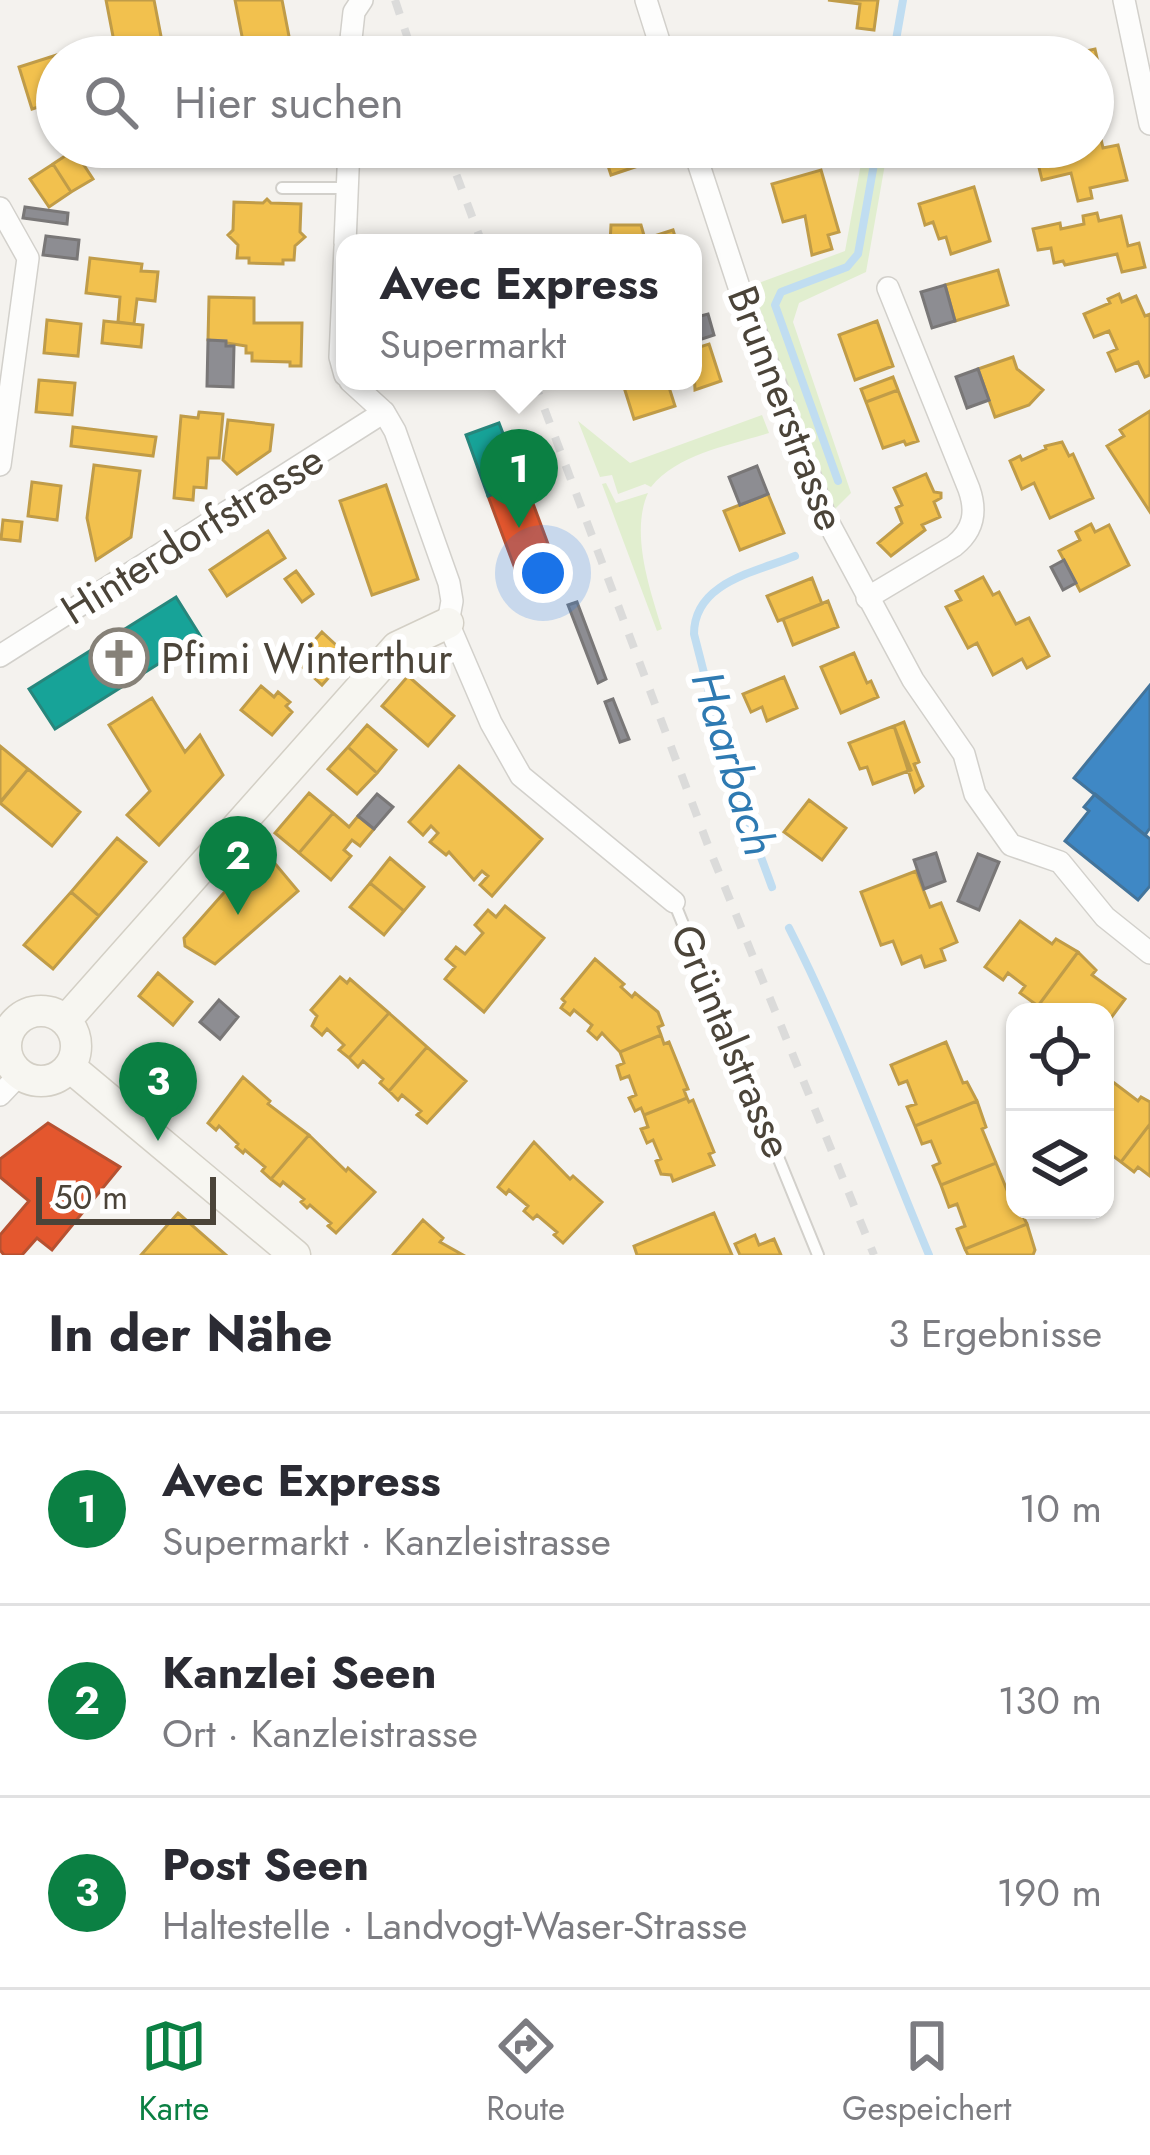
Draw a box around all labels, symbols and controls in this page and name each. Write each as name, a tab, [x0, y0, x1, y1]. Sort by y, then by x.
search box	[36, 36, 1114, 168]
icon: search	[78, 69, 144, 135]
text: Hier suchen	[174, 70, 404, 135]
popup	[336, 234, 702, 390]
text: Avec Express	[380, 251, 658, 316]
street label: Brunnerstrasse	[712, 277, 861, 539]
text: Supermarkt	[380, 316, 566, 373]
street label: Hinterdorfstrasse	[49, 429, 335, 640]
pin: 1	[480, 429, 558, 528]
your location	[513, 543, 573, 603]
church icon: Pfimi Winterthur	[88, 627, 150, 689]
place label: Pfimi Winterthur	[161, 628, 453, 689]
water label: Haarbach	[675, 663, 792, 863]
pin: 2	[199, 816, 277, 915]
street label: Grüntalstrasse	[655, 915, 808, 1167]
map controls	[1006, 1003, 1114, 1219]
button: locate	[1006, 1003, 1114, 1111]
pin: 3	[119, 1042, 197, 1141]
button: layers	[1006, 1111, 1114, 1219]
scale bar	[36, 1171, 216, 1224]
text: 50 m	[54, 1174, 128, 1221]
text: In der Nähe	[48, 1296, 332, 1370]
text: 3 Ergebnisse	[888, 1305, 1102, 1362]
text: Avec Express	[162, 1448, 441, 1513]
text: 1	[77, 1480, 97, 1537]
text: 10 m	[1019, 1480, 1102, 1537]
text: Supermarkt · Kanzleistrasse	[162, 1513, 611, 1570]
text: Kanzlei Seen	[162, 1640, 437, 1705]
text: 2	[74, 1672, 100, 1729]
text: 130 m	[998, 1672, 1102, 1729]
text: Ort · Kanzleistrasse	[162, 1705, 478, 1762]
text: Post Seen	[162, 1832, 369, 1897]
text: 3	[75, 1864, 99, 1921]
text: 190 m	[996, 1864, 1102, 1921]
text: Haltestelle · Landvogt-Waser-Strasse	[162, 1897, 747, 1954]
tab: Karte	[138, 2013, 209, 2132]
tab: Route	[486, 2013, 565, 2132]
tab: Gespeichert	[842, 2013, 1011, 2132]

